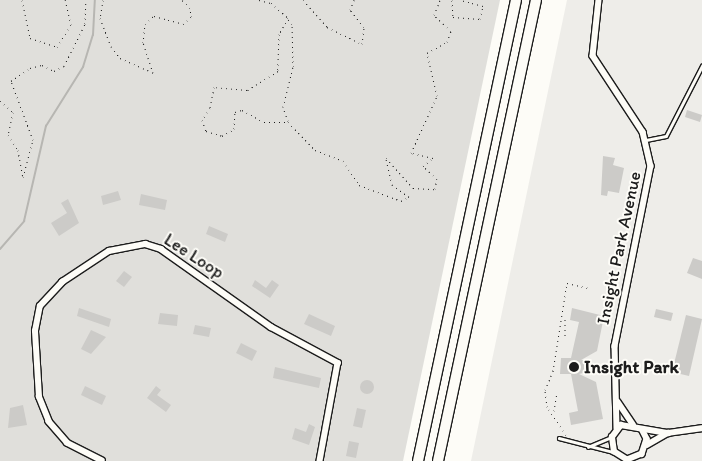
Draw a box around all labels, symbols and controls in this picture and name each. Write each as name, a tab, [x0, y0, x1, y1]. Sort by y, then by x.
street label: Insight Park Avenue	[592, 170, 646, 326]
street label: Lee Loop	[160, 229, 228, 283]
place label: Insight Park	[584, 356, 679, 378]
marker: Insight Park	[568, 361, 580, 373]

